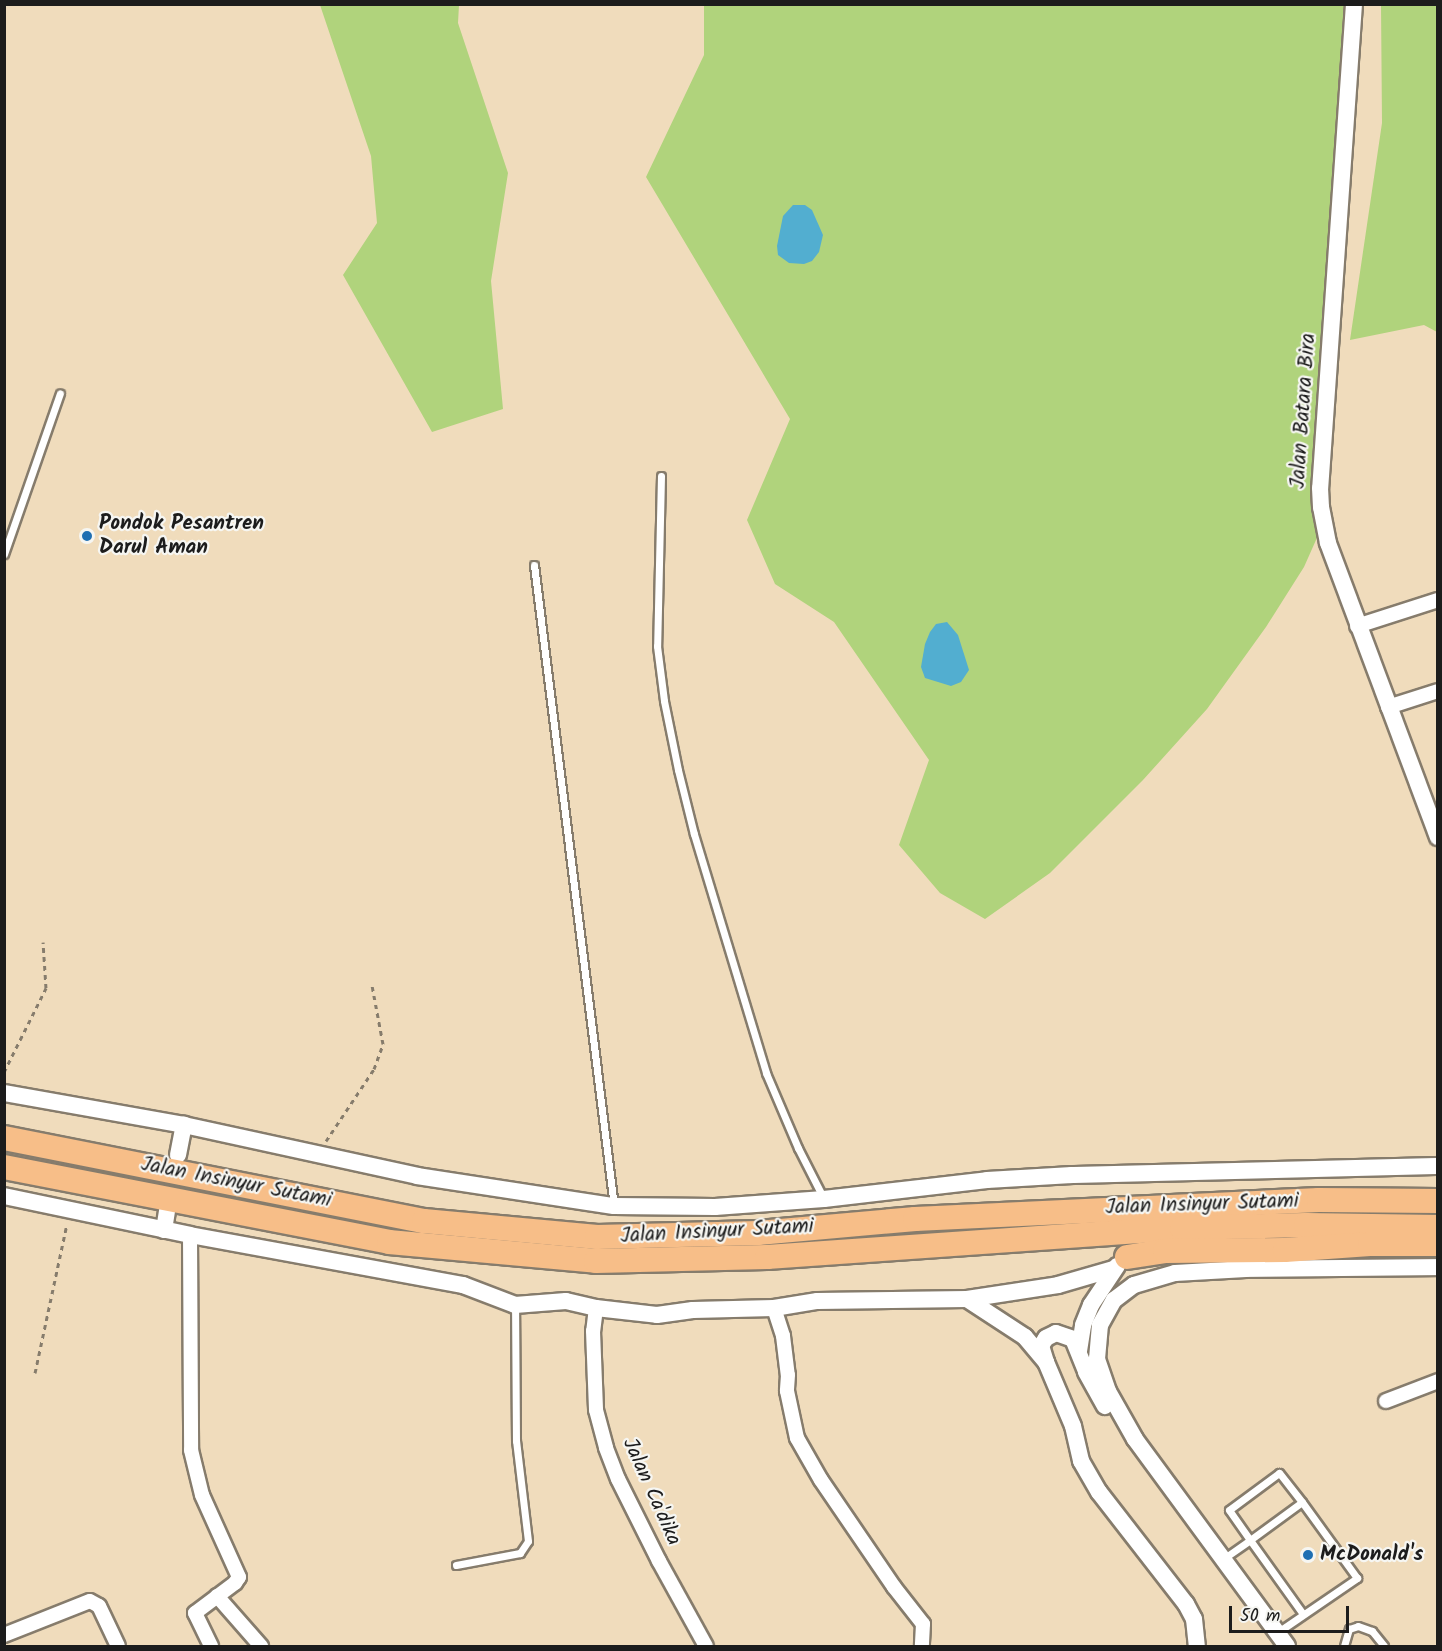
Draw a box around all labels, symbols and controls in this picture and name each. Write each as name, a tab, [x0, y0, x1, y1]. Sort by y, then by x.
street label: Jalan Batara Bira	[1286, 332, 1322, 490]
place label: Pondok Pesantren Darul Aman	[99, 511, 264, 561]
marker: Pondok Pesantren Darul Aman	[80, 529, 94, 543]
street label: Jalan Insinyur Sutami	[139, 1152, 333, 1214]
street label: Jalan Insinyur Sutami	[1105, 1189, 1299, 1221]
street label: Jalan Insinyur Sutami	[620, 1214, 814, 1250]
street label: Jalan Ca'dika	[616, 1434, 686, 1550]
place label: McDonald's	[1320, 1542, 1423, 1568]
marker: McDonald's	[1301, 1548, 1315, 1562]
scale bar	[1232, 1594, 1352, 1632]
text: 50 m	[1240, 1602, 1280, 1631]

